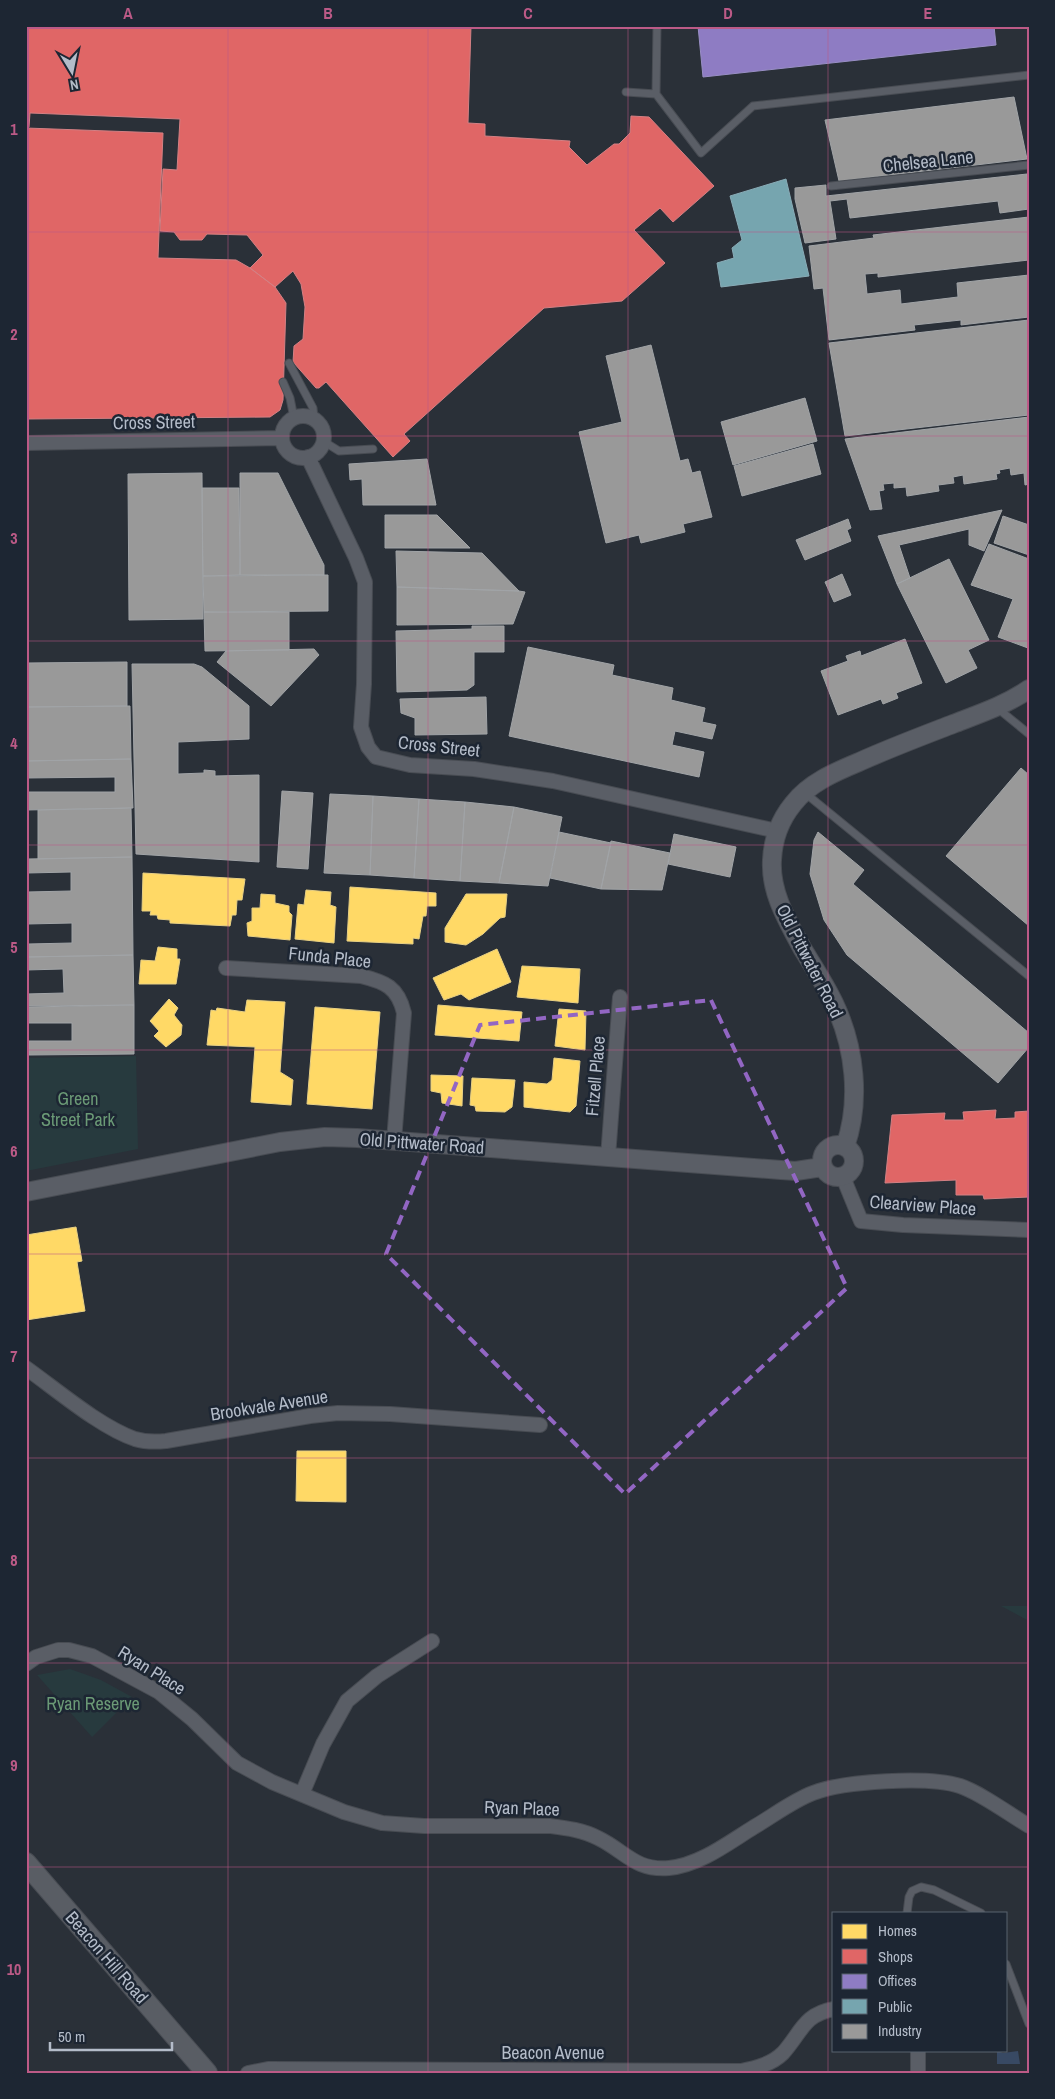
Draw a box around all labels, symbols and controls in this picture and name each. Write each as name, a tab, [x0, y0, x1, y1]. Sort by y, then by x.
text: A	[123, 2, 133, 24]
text: B	[323, 2, 333, 24]
text: C	[523, 2, 533, 24]
text: D	[723, 2, 733, 24]
text: E	[924, 2, 933, 24]
north arrow	[48, 48, 98, 98]
text: N	[69, 75, 80, 94]
text: 1	[10, 118, 18, 140]
street label: Chelsea Lane	[881, 144, 975, 178]
text: 2	[10, 323, 18, 345]
street label: Cross Street	[113, 409, 195, 435]
text: 3	[10, 527, 18, 549]
street label: Cross Street	[397, 729, 481, 763]
text: 4	[10, 732, 18, 754]
street label: Old Pittwater Road	[771, 900, 849, 1022]
text: 5	[10, 936, 18, 958]
street label: Funda Place	[287, 940, 373, 974]
street label: Fitzell Place	[579, 1035, 611, 1117]
park label: Green Street Park	[41, 1086, 116, 1132]
street label: Old Pittwater Road	[359, 1126, 485, 1160]
text: 6	[10, 1140, 18, 1162]
street label: Clearview Place	[869, 1189, 977, 1221]
text: 7	[10, 1345, 18, 1367]
street label: Brookvale Avenue	[208, 1383, 330, 1427]
text: 8	[10, 1549, 18, 1571]
street label: Ryan Place	[113, 1639, 191, 1701]
park label: Ryan Reserve	[46, 1691, 140, 1716]
text: 9	[10, 1754, 18, 1776]
street label: Ryan Place	[484, 1794, 560, 1822]
street label: Beacon Hill Road	[60, 1905, 154, 2009]
legend	[832, 1912, 1008, 2052]
text: Homes	[878, 1920, 917, 1941]
text: Shops	[878, 1946, 913, 1967]
text: 10	[7, 1958, 21, 1980]
text: Offices	[878, 1970, 917, 1991]
text: Public	[878, 1996, 912, 2017]
scale bar	[50, 2019, 172, 2051]
text: Industry	[878, 2020, 923, 2041]
text: 50 m	[58, 2026, 85, 2047]
street label: Beacon Avenue	[501, 2040, 605, 2065]

